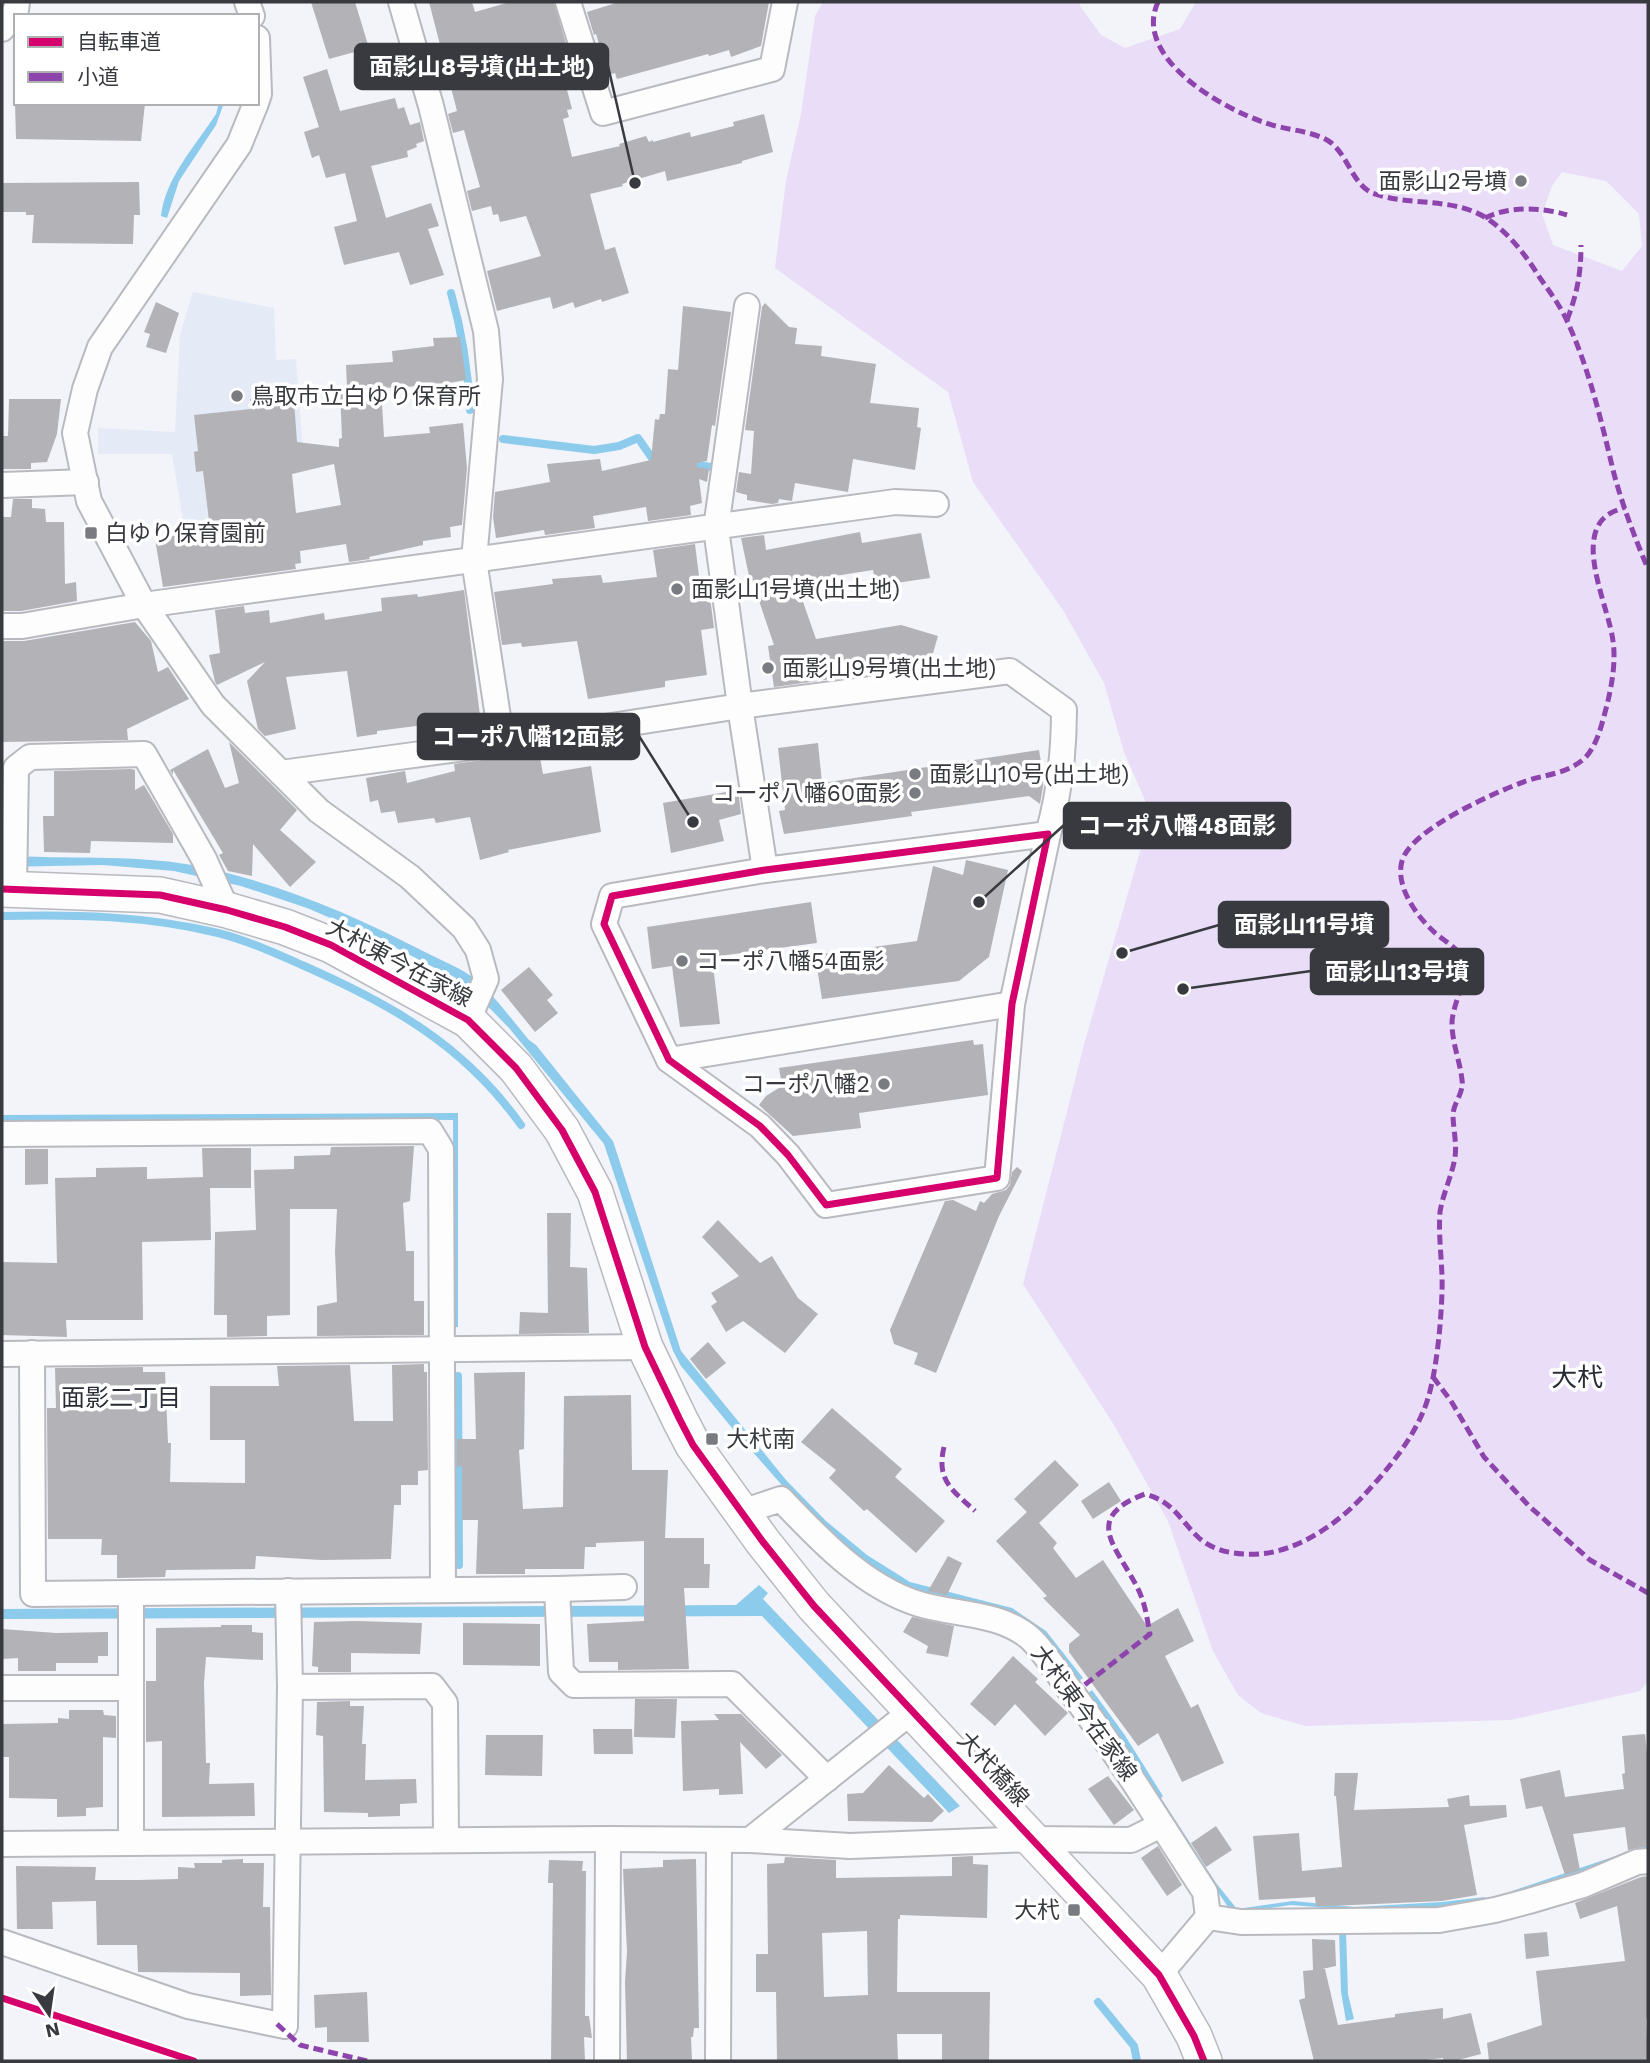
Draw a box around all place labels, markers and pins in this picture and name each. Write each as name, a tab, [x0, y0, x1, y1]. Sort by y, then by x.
callout: 面影山8号墳(出土地)	[355, 44, 608, 89]
place label: 面影山2号墳	[1379, 168, 1507, 195]
marker: 面影山2号墳	[1513, 173, 1529, 189]
place label: 鳥取市立白ゆり保育所	[251, 383, 481, 410]
marker: 鳥取市立白ゆり保育所	[229, 388, 245, 404]
place label: 白ゆり保育園前	[105, 520, 266, 547]
marker: 白ゆり保育園前	[83, 525, 99, 541]
place label: 面影山1号墳(出土地)	[691, 576, 900, 603]
marker: 面影山1号墳(出土地)	[669, 581, 685, 597]
place label: 面影山9号墳(出土地)	[782, 655, 996, 682]
marker: 面影山9号墳(出土地)	[760, 660, 776, 676]
callout: コーポ八幡12面影	[418, 714, 639, 759]
place label: 面影山10号(出土地)	[929, 761, 1129, 788]
marker: 面影山10号(出土地)	[907, 766, 923, 782]
place label: コーポ八幡60面影	[712, 780, 901, 807]
marker: コーポ八幡60面影	[907, 785, 923, 801]
callout: コーポ八幡48面影	[1064, 803, 1290, 848]
callout: 面影山11号墳	[1219, 902, 1388, 947]
place label: コーポ八幡54面影	[696, 948, 884, 975]
callout: 面影山13号墳	[1311, 949, 1483, 994]
marker: コーポ八幡54面影	[674, 953, 690, 969]
place label: コーポ八幡2	[742, 1071, 870, 1098]
marker: コーポ八幡2	[876, 1076, 892, 1092]
place label: 大杙南	[726, 1426, 795, 1453]
marker: 大杙南	[704, 1431, 720, 1447]
place label: 大杙	[1014, 1897, 1060, 1924]
marker: 大杙	[1066, 1902, 1082, 1918]

